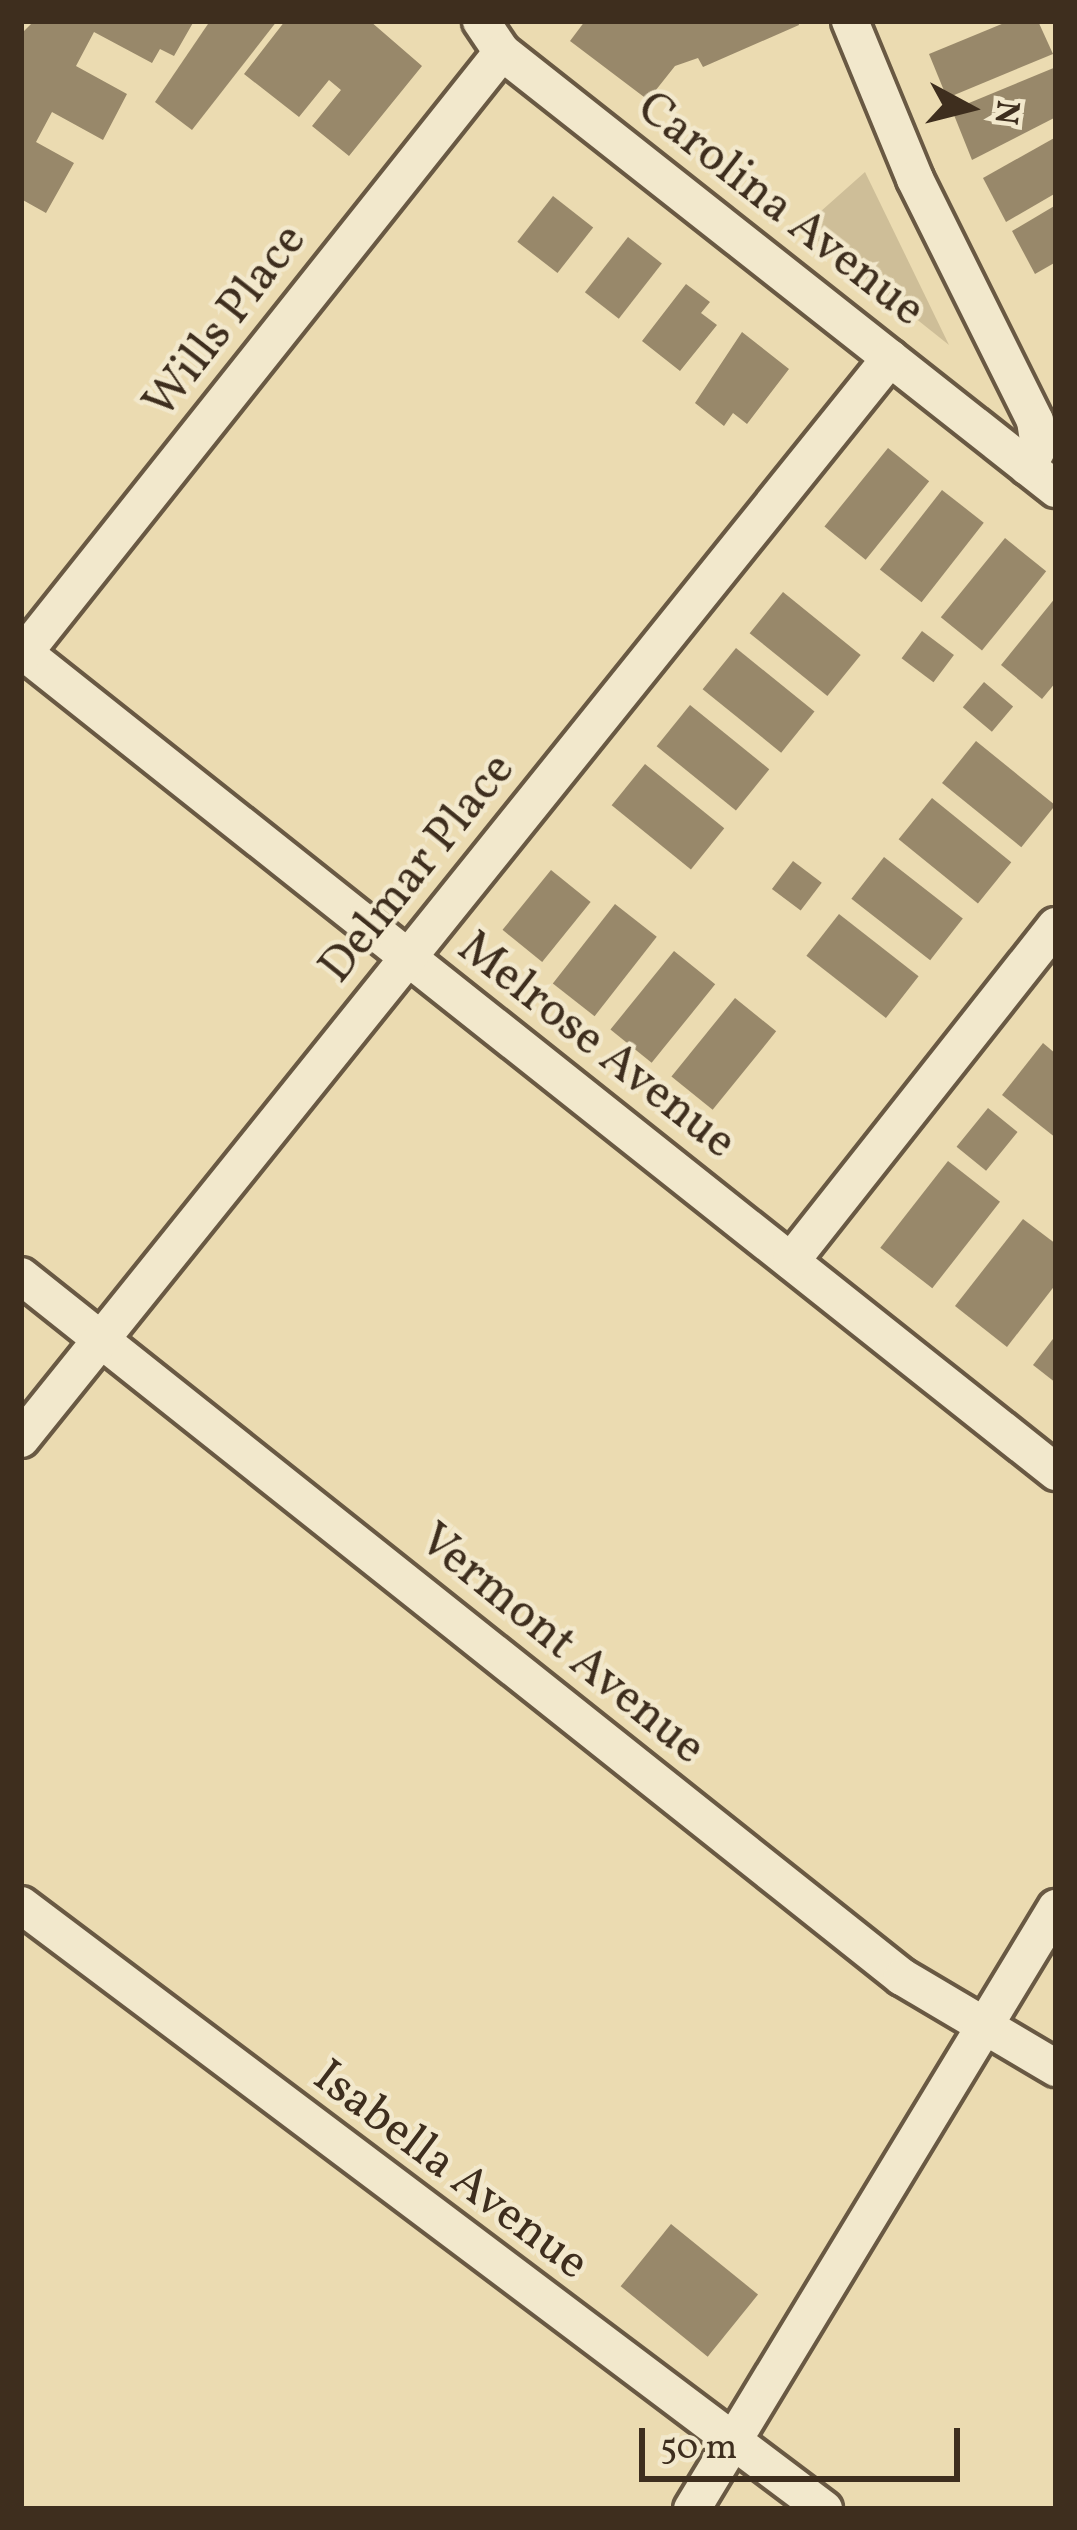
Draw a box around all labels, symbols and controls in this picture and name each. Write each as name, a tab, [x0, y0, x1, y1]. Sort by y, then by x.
north arrow	[909, 48, 1029, 168]
street label: Carolina Avenue	[625, 80, 935, 340]
text: N	[980, 98, 1029, 127]
street label: Wills Place	[132, 214, 320, 430]
street label: Delmar Place	[308, 743, 528, 995]
street label: Melrose Avenue	[446, 920, 746, 1172]
street label: Vermont Avenue	[406, 1512, 716, 1778]
street label: Isabella Avenue	[301, 2049, 599, 2293]
scale bar	[645, 2404, 966, 2478]
text: 50 m	[660, 2424, 737, 2474]

